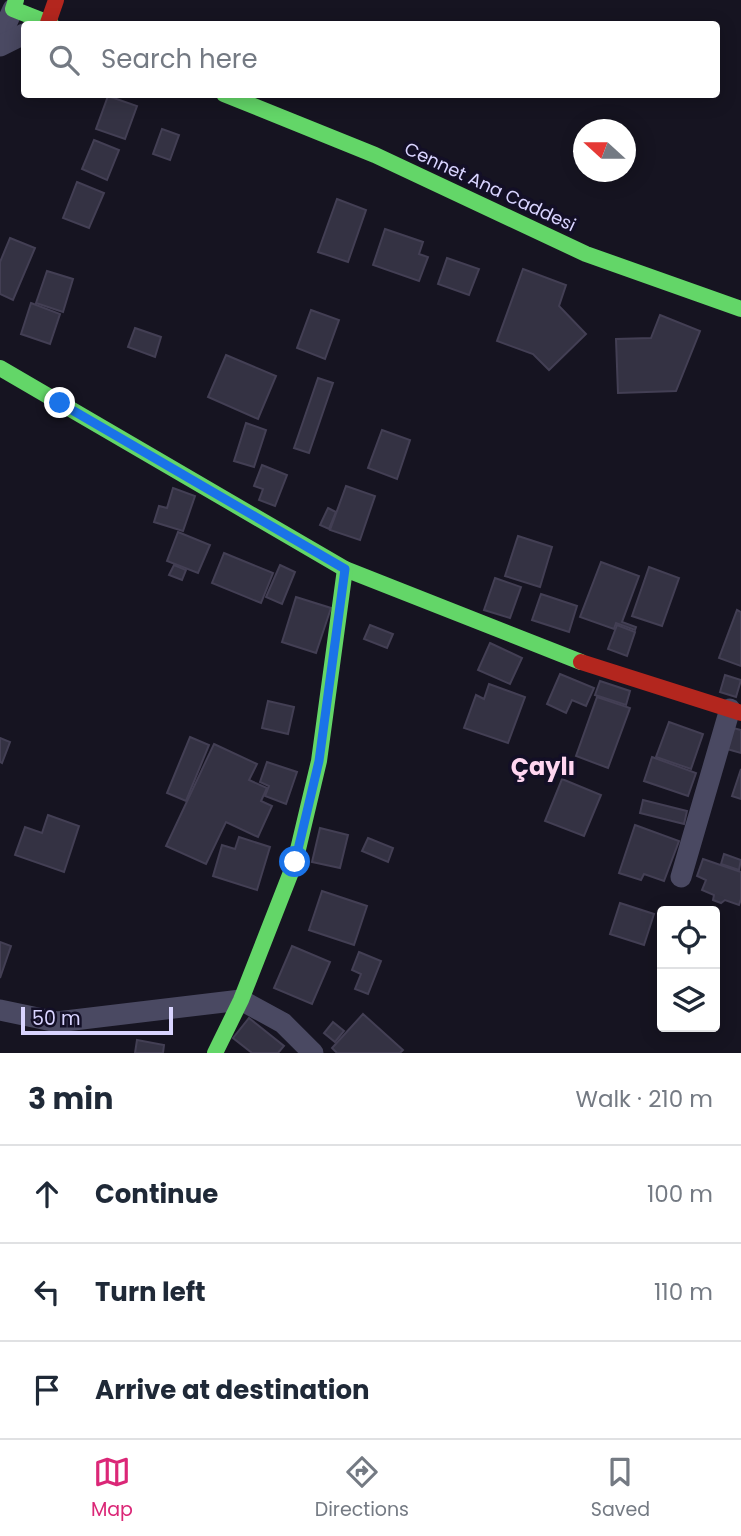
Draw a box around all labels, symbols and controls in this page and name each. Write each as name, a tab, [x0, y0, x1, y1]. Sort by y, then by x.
search box	[21, 21, 720, 98]
icon: search	[45, 41, 83, 79]
text: Search here	[101, 41, 258, 77]
north arrow	[573, 119, 636, 182]
street label: Cennet Ana Caddesi	[400, 136, 580, 237]
route end	[44, 387, 75, 418]
district label: Çaylı	[511, 750, 575, 783]
route start	[279, 846, 310, 877]
map controls	[657, 906, 720, 1032]
button: locate	[657, 906, 720, 969]
button: layers	[657, 969, 720, 1032]
scale bar	[21, 1004, 173, 1036]
text: 50 m	[32, 1005, 81, 1032]
text: 3 min	[28, 1077, 113, 1120]
text: Walk · 210 m	[575, 1083, 713, 1115]
icon: ahead	[28, 1175, 66, 1213]
text: Continue	[95, 1176, 218, 1212]
text: 100 m	[647, 1178, 713, 1210]
icon: left	[28, 1273, 66, 1311]
text: Turn left	[95, 1274, 206, 1310]
text: 110 m	[654, 1276, 713, 1308]
icon: arrive	[28, 1371, 66, 1409]
text: Arrive at destination	[95, 1372, 370, 1408]
tab: Map	[91, 1453, 133, 1524]
tab: Directions	[315, 1453, 409, 1524]
tab: Saved	[591, 1453, 650, 1524]

